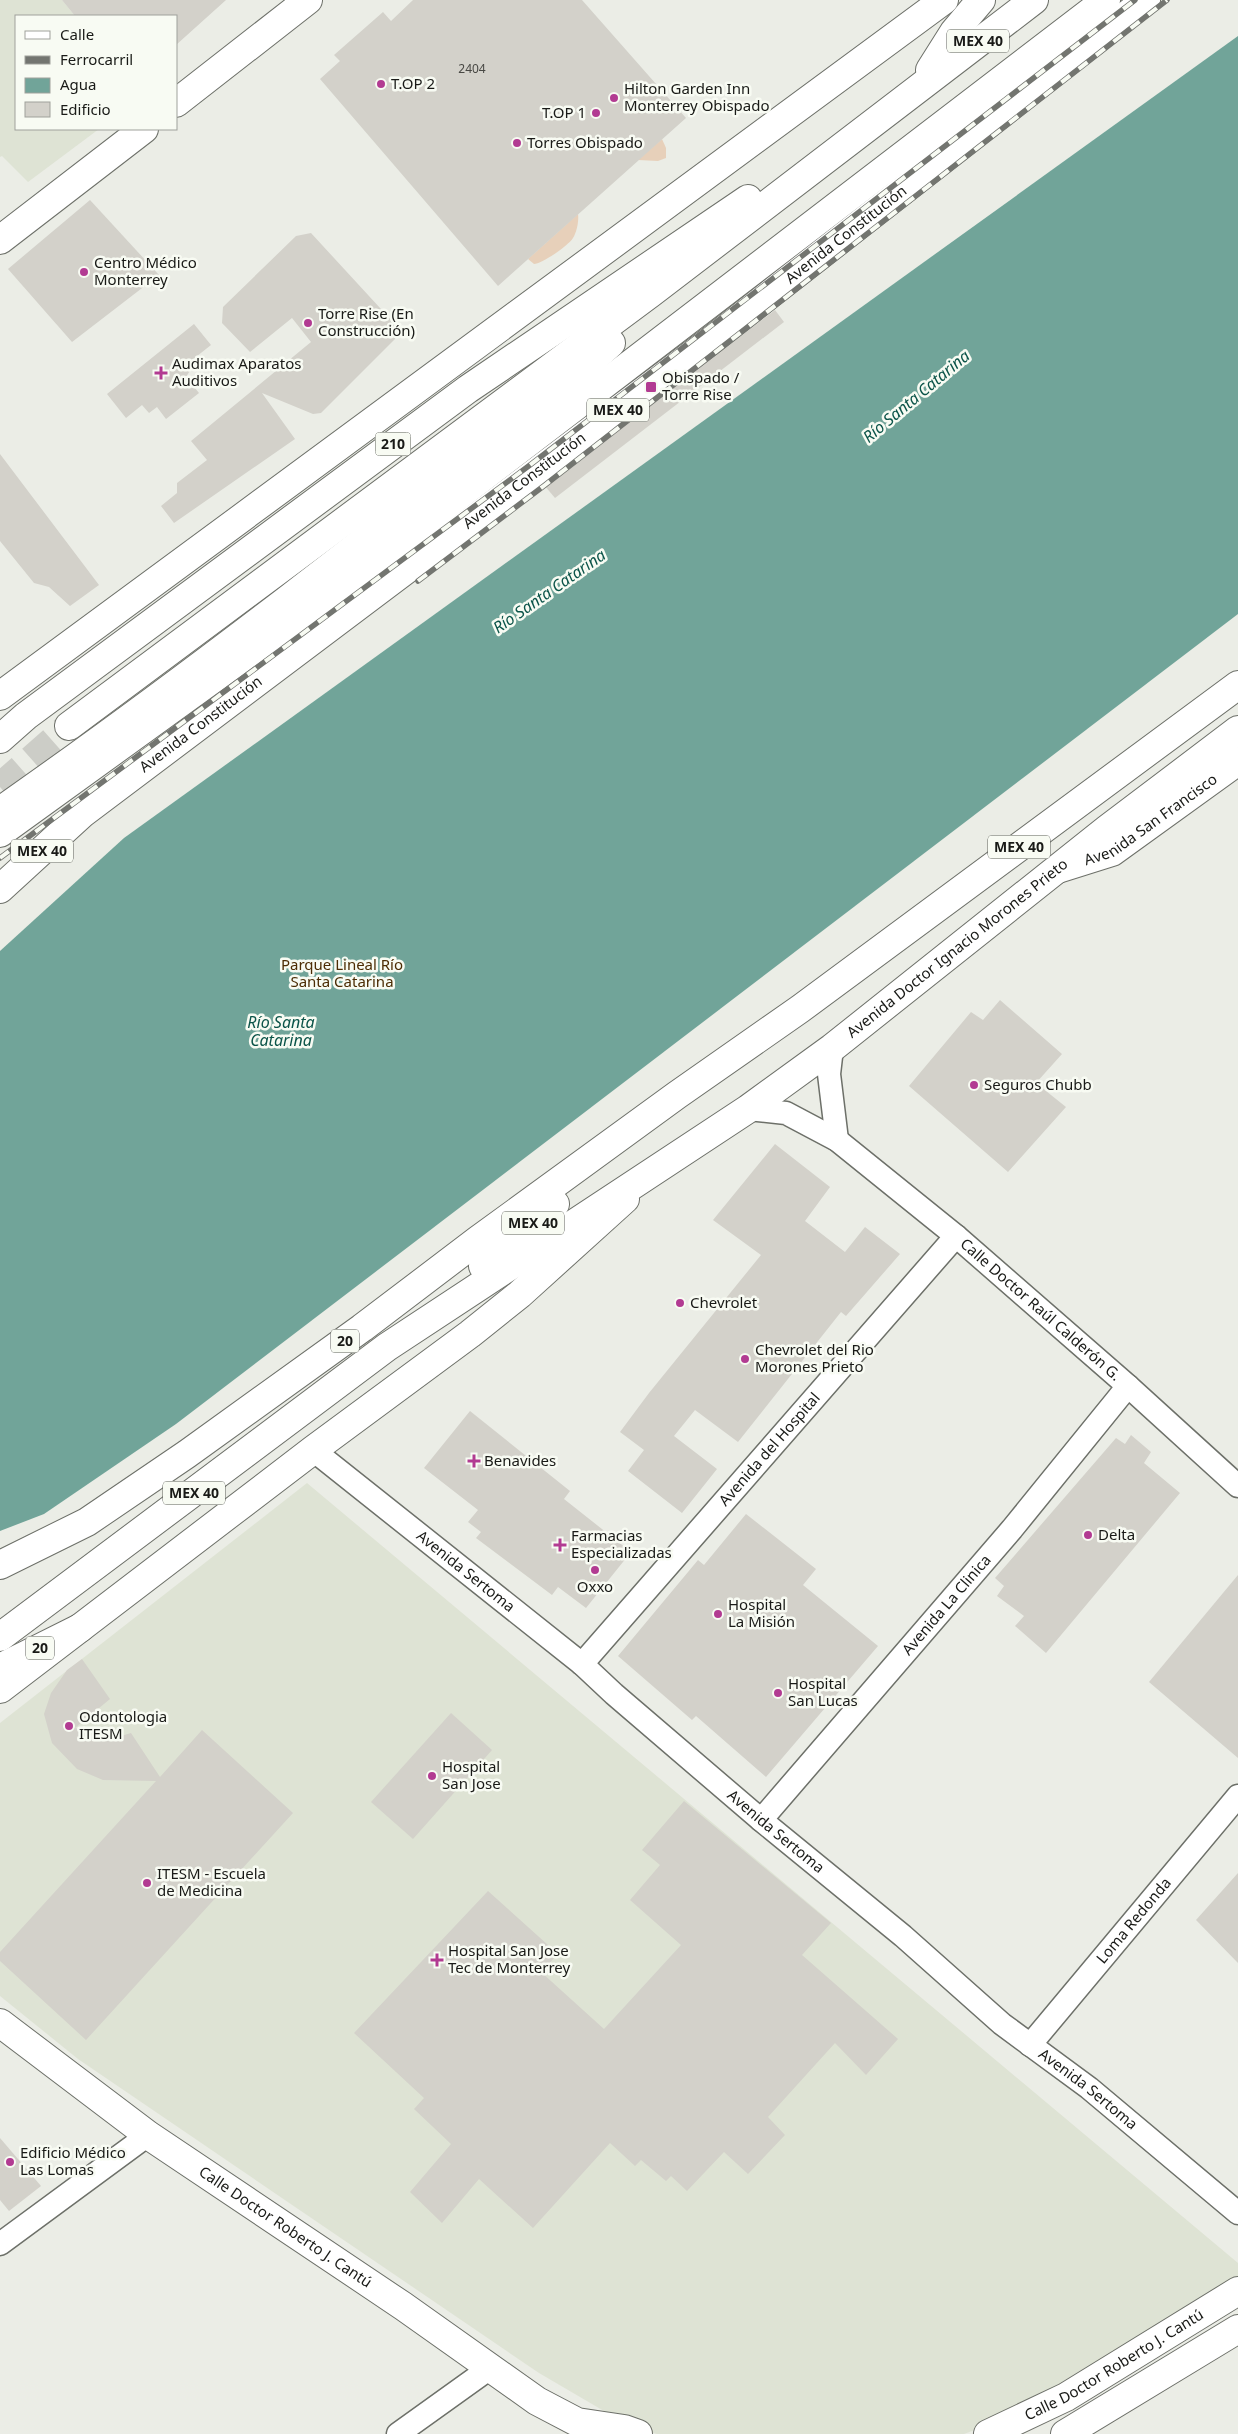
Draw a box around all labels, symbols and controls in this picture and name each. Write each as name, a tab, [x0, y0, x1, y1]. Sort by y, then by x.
legend	[15, 15, 178, 130]
text: Calle	[60, 24, 94, 44]
road number: MEX 40	[947, 29, 1009, 52]
text: Ferrocarril	[60, 49, 133, 69]
house number: 2404	[458, 60, 486, 77]
place label: T.OP 2	[391, 73, 435, 93]
text: Agua	[60, 74, 97, 94]
marker: T.OP 2	[375, 78, 387, 90]
place label: Hilton Garden Inn Monterrey Obispado	[624, 78, 770, 115]
marker: Hilton Garden Inn Monterrey Obispado	[608, 92, 620, 104]
text: Edificio	[60, 99, 111, 119]
place label: T.OP 1	[542, 102, 586, 122]
marker: T.OP 1	[590, 107, 602, 119]
place label: Torres Obispado	[527, 132, 643, 152]
marker: Torres Obispado	[511, 137, 523, 149]
street label: Avenida Constitución	[781, 180, 910, 288]
place label: Centro Médico Monterrey	[94, 252, 197, 289]
marker: Centro Médico Monterrey	[78, 266, 90, 278]
place label: Torre Rise (En Construcción)	[318, 303, 415, 340]
marker: Torre Rise (En Construcción)	[302, 317, 314, 329]
water label: Río Santa Catarina	[858, 345, 974, 447]
place label: Audimax Aparatos Auditivos	[172, 353, 301, 390]
marker: Audimax Aparatos Auditivos	[154, 366, 168, 380]
place label: Obispado / Torre Rise	[662, 367, 740, 404]
marker: Obispado / Torre Rise	[644, 380, 658, 394]
road number: MEX 40	[587, 398, 649, 422]
street label: Avenida Constitución	[458, 427, 589, 533]
road number: 210	[376, 432, 410, 456]
water label: Río Santa Catarina	[488, 544, 610, 638]
street label: Avenida Constitución	[135, 671, 266, 776]
street label: Avenida San Francisco	[1081, 768, 1221, 869]
road number: MEX 40	[988, 836, 1050, 859]
road number: MEX 40	[11, 839, 73, 862]
street label: Avenida Doctor Ignacio Morones Prieto	[842, 853, 1071, 1042]
park label: Parque Lineal Río Santa Catarina	[281, 954, 403, 991]
water label: Río Santa Catarina	[247, 1011, 315, 1051]
place label: Seguros Chubb	[984, 1074, 1092, 1094]
marker: Seguros Chubb	[968, 1079, 980, 1091]
road number: MEX 40	[502, 1212, 564, 1234]
street label: Calle Doctor Raúl Calderón G.	[957, 1233, 1126, 1385]
place label: Chevrolet	[690, 1292, 758, 1312]
marker: Chevrolet	[674, 1297, 686, 1309]
road number: 20	[331, 1330, 359, 1352]
place label: Chevrolet del Rio Morones Prieto	[755, 1339, 874, 1376]
marker: Chevrolet del Rio Morones Prieto	[739, 1353, 751, 1365]
street label: Avenida del Hospital	[714, 1388, 824, 1510]
place label: Benavides	[484, 1450, 556, 1470]
marker: Benavides	[468, 1455, 480, 1467]
road number: MEX 40	[163, 1482, 225, 1505]
place label: Delta	[1098, 1524, 1135, 1544]
street label: Avenida Sertoma	[413, 1525, 520, 1616]
place label: Farmacias Especializadas	[571, 1525, 672, 1562]
marker: Delta	[1082, 1529, 1094, 1541]
marker: Farmacias Especializadas	[553, 1538, 567, 1552]
street label: Avenida La Clinica	[897, 1550, 995, 1659]
marker: Oxxo	[589, 1564, 601, 1576]
place label: Oxxo	[577, 1576, 613, 1596]
place label: Hospital La Misión	[728, 1594, 795, 1631]
marker: Hospital La Misión	[712, 1608, 724, 1620]
road number: 20	[26, 1636, 54, 1660]
place label: Hospital San Lucas	[788, 1673, 858, 1710]
marker: Hospital San Lucas	[772, 1687, 784, 1699]
place label: Odontologia ITESM	[79, 1706, 167, 1743]
marker: Odontologia ITESM	[63, 1720, 75, 1732]
place label: Hospital San Jose	[442, 1756, 501, 1793]
marker: Hospital San Jose	[426, 1770, 438, 1782]
street label: Avenida Sertoma	[724, 1785, 829, 1877]
place label: ITESM - Escuela de Medicina	[157, 1863, 266, 1900]
street label: Loma Redonda	[1091, 1873, 1175, 1967]
marker: ITESM - Escuela de Medicina	[141, 1877, 153, 1889]
place label: Hospital San Jose Tec de Monterrey	[448, 1940, 571, 1977]
marker: Hospital San Jose Tec de Monterrey	[430, 1953, 444, 1967]
street label: Avenida Sertoma	[1035, 2043, 1142, 2134]
place label: Edificio Médico Las Lomas	[20, 2142, 126, 2179]
marker: Edificio Médico Las Lomas	[4, 2156, 16, 2168]
street label: Calle Doctor Roberto J. Cantú	[195, 2161, 376, 2292]
street label: Calle Doctor Roberto J. Cantú	[1021, 2304, 1207, 2424]

